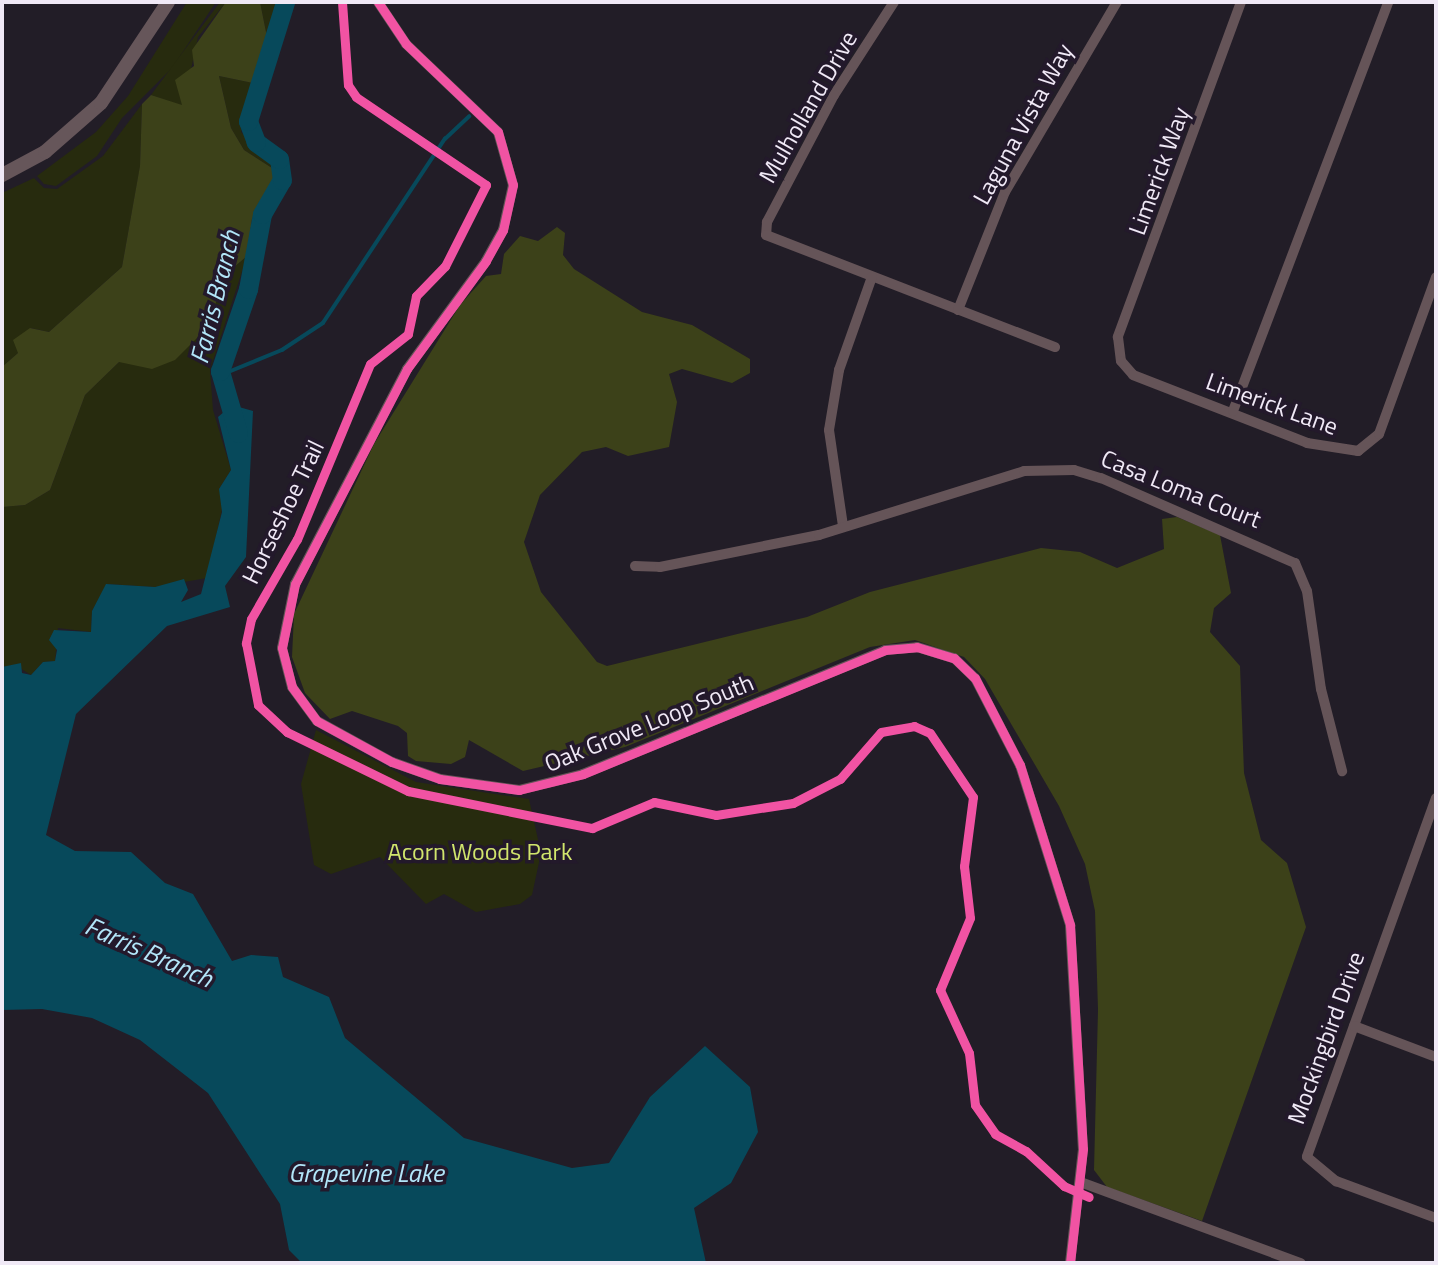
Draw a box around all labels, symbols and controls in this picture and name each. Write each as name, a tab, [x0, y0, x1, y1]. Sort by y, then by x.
street label: Mulholland Drive	[753, 26, 863, 188]
street label: Laguna Vista Way	[967, 39, 1079, 209]
street label: Limerick Way	[1123, 103, 1195, 239]
water label: Farris Branch	[183, 227, 247, 367]
street label: Limerick Lane	[1202, 367, 1342, 441]
street label: Horseshoe Trail	[236, 436, 330, 588]
street label: Casa Loma Court	[1097, 444, 1265, 534]
street label: Oak Grove Loop South	[540, 668, 758, 778]
park label: Acorn Woods Park	[388, 838, 572, 866]
water label: Farris Branch	[80, 910, 218, 994]
street label: Mockingbird Drive	[1281, 948, 1371, 1128]
water label: Grapevine Lake	[288, 1157, 444, 1189]

